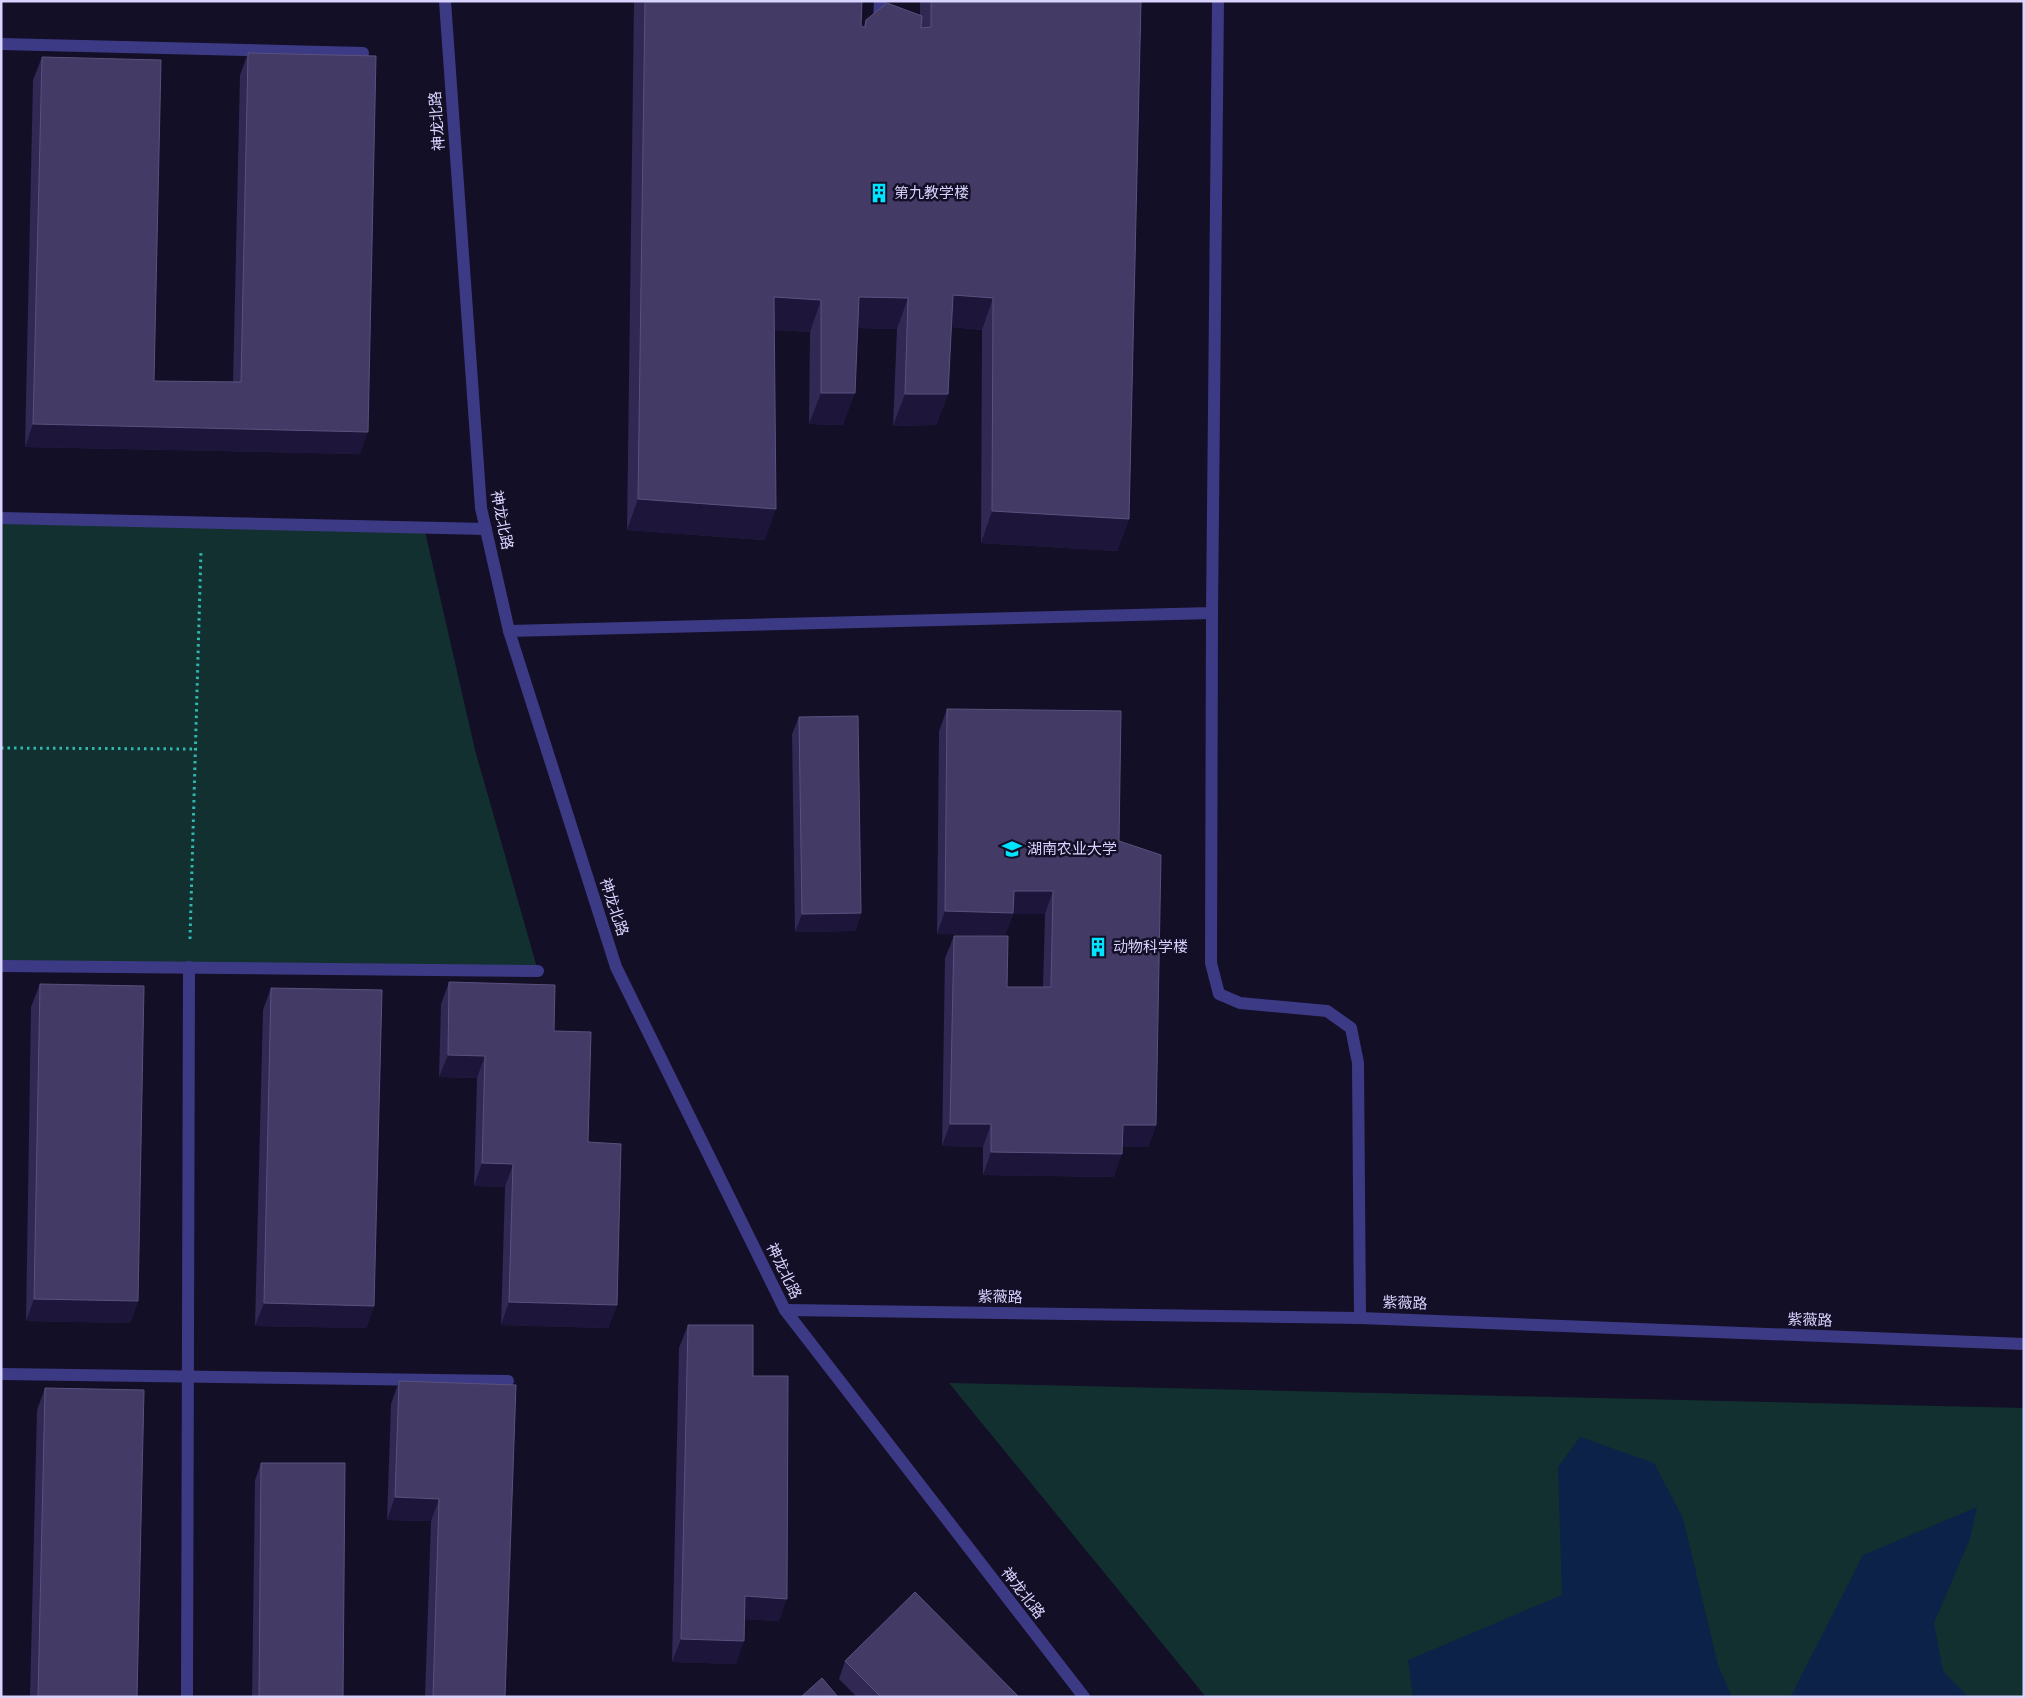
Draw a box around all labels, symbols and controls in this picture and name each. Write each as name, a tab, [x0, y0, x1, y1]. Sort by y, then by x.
street label: 神龙北路	[425, 90, 449, 152]
building icon: 第九教学楼	[868, 182, 890, 204]
place label: 第九教学楼	[894, 183, 969, 203]
street label: 神龙北路	[486, 489, 518, 551]
school or university icon: 湖南农业大学	[1001, 838, 1023, 860]
place label: 湖南农业大学	[1027, 839, 1117, 859]
street label: 神龙北路	[595, 875, 633, 939]
building icon: 动物科学楼	[1087, 936, 1109, 958]
place label: 动物科学楼	[1113, 937, 1188, 957]
street label: 神龙北路	[762, 1240, 806, 1302]
street label: 紫薇路	[977, 1287, 1023, 1307]
street label: 紫薇路	[1382, 1292, 1428, 1314]
street label: 紫薇路	[1787, 1309, 1833, 1331]
street label: 神龙北路	[997, 1563, 1049, 1623]

